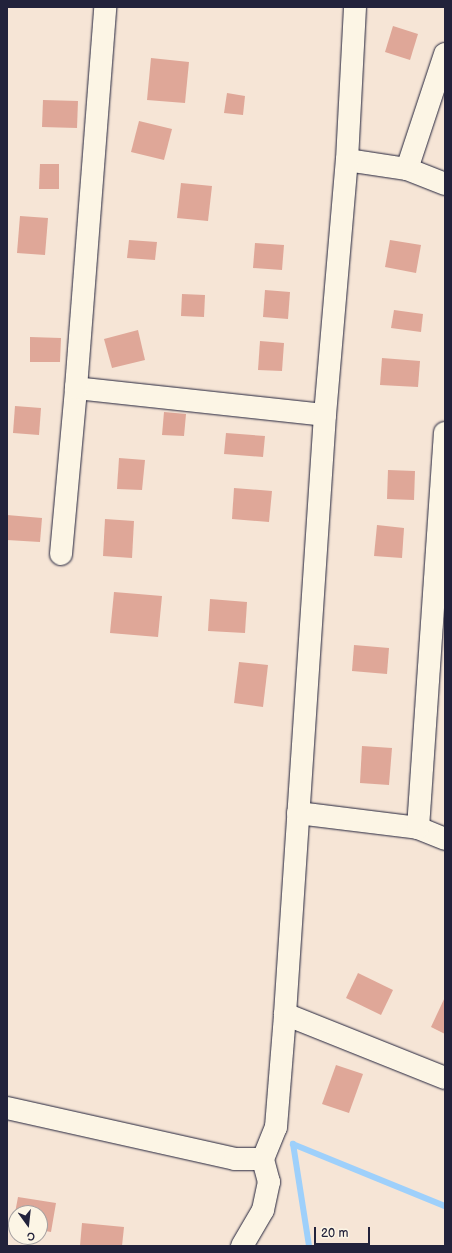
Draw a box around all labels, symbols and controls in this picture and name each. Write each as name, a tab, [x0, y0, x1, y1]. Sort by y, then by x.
north arrow	[8, 1205, 48, 1245]
scale bar	[316, 1219, 372, 1245]
text: 20 m	[321, 1226, 348, 1241]
text: С	[26, 1229, 36, 1243]

